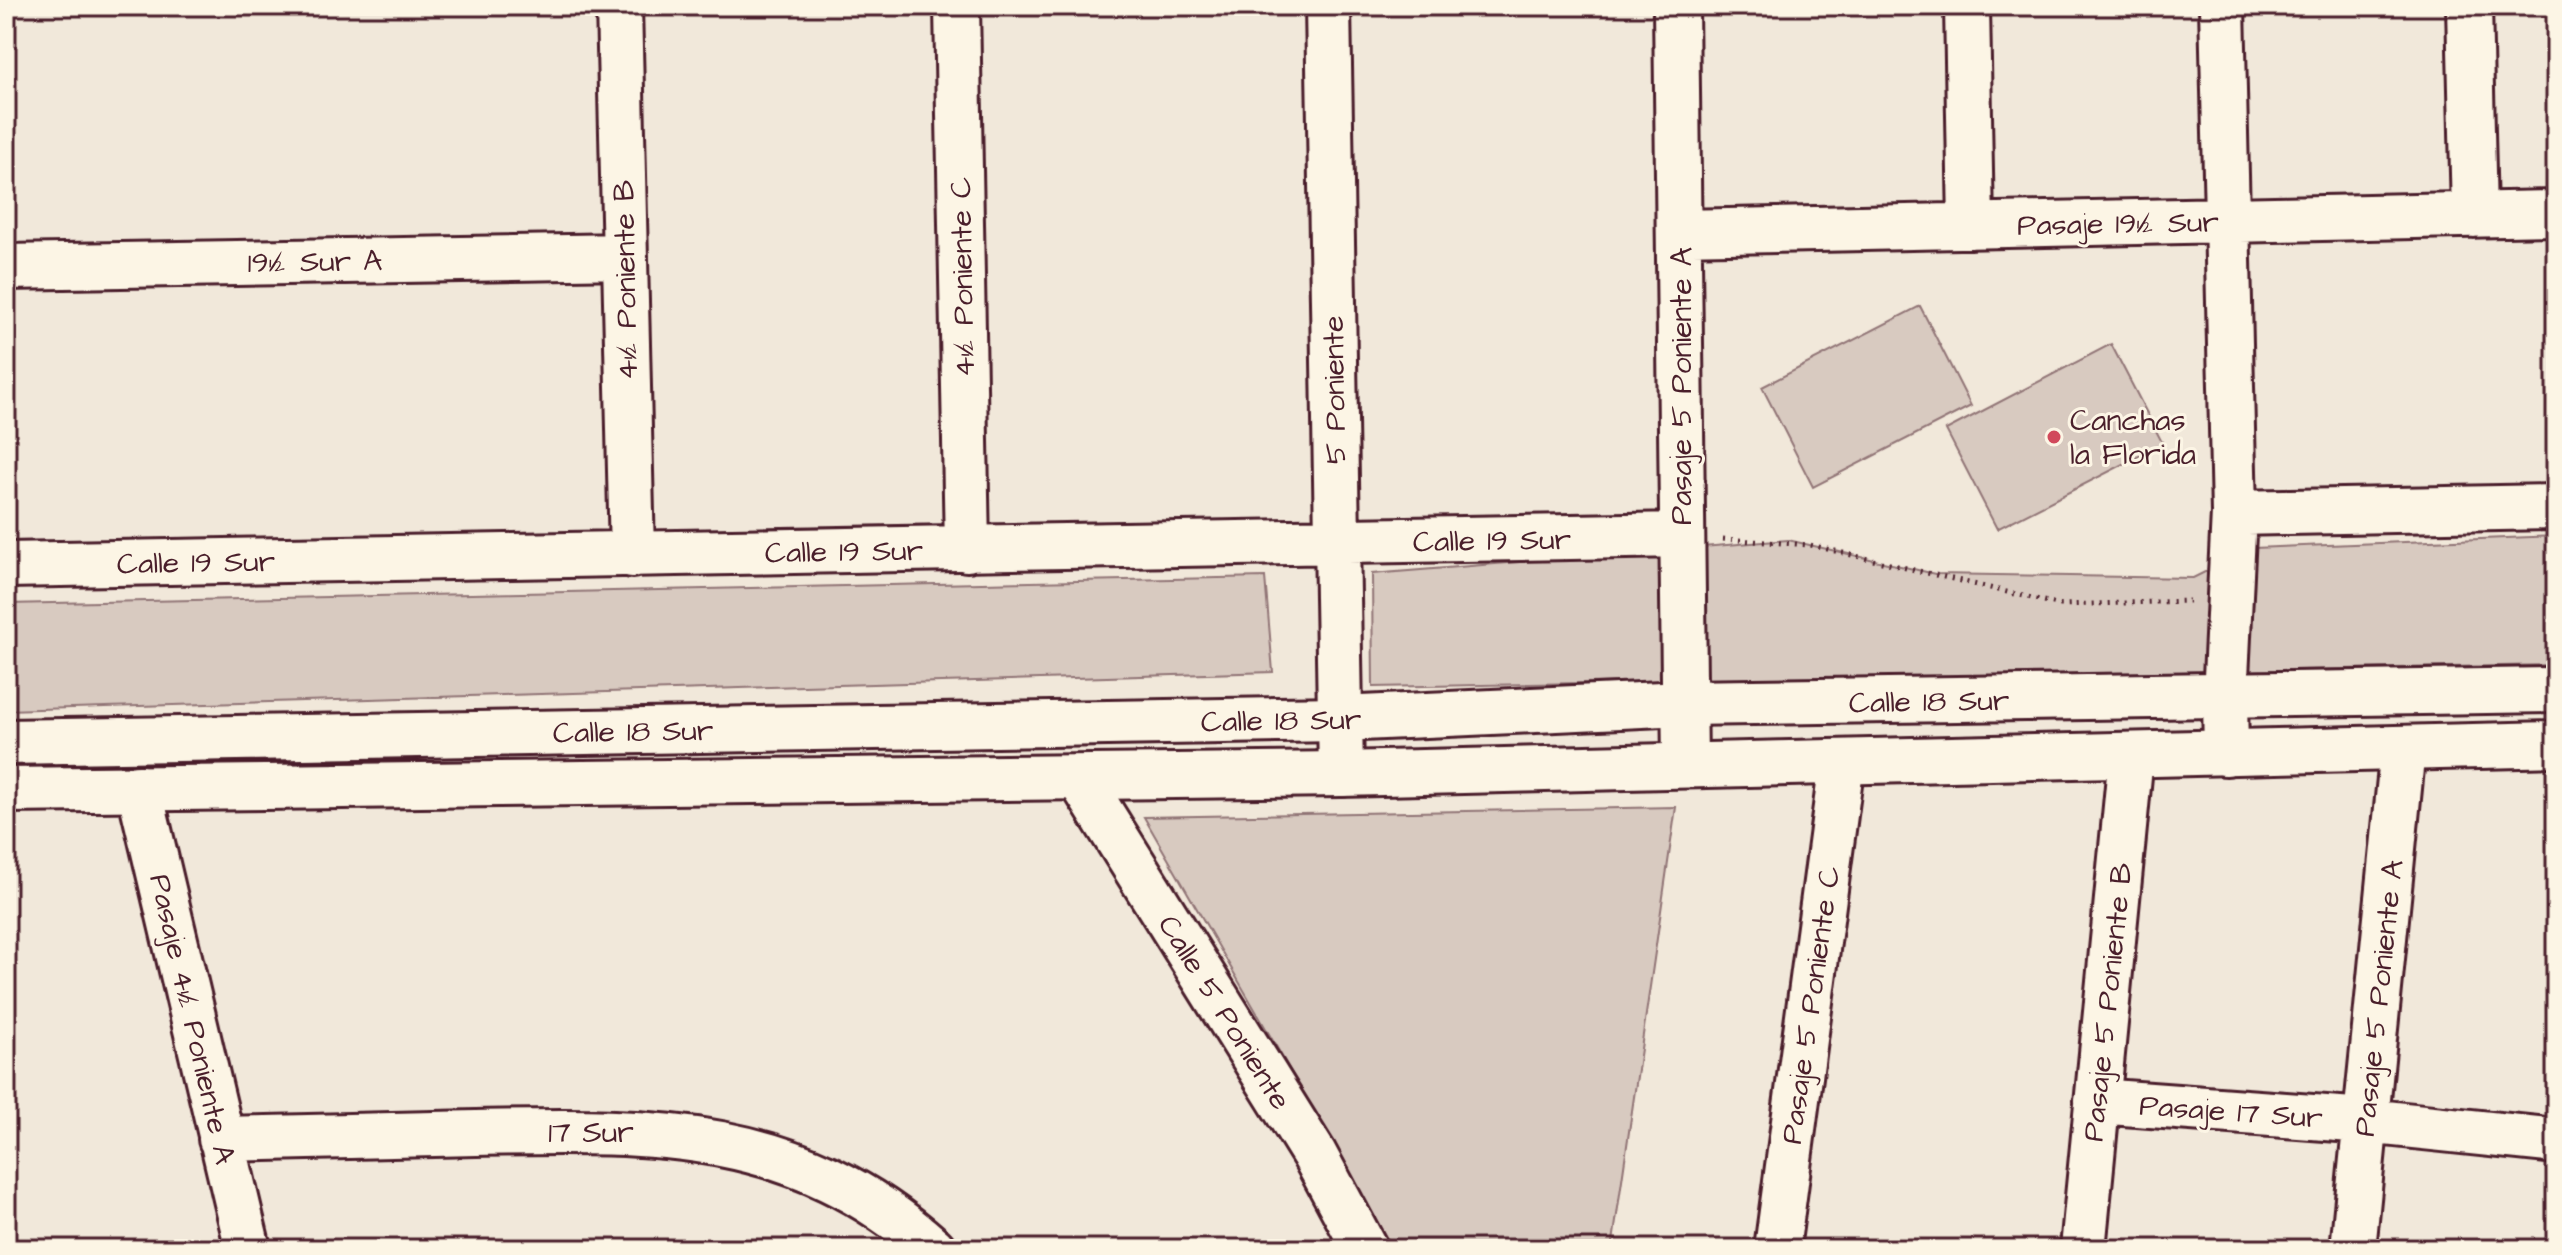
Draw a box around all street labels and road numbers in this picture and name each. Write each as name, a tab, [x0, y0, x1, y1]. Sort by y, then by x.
street label: 4½ Poniente C	[940, 176, 986, 377]
street label: 4½ Poniente B	[603, 179, 649, 381]
street label: Pasaje 19½ Sur	[2017, 201, 2219, 247]
street label: 19½ Sur A	[247, 240, 383, 284]
street label: Pasaje 5 Poniente A	[1661, 247, 1703, 525]
street label: 5 Poniente	[1313, 315, 1357, 465]
street label: Calle 19 Sur	[1413, 519, 1571, 563]
street label: Calle 19 Sur	[765, 530, 923, 574]
street label: Calle 19 Sur	[117, 541, 275, 585]
street label: Calle 18 Sur	[1848, 680, 2010, 724]
street label: Calle 18 Sur	[1200, 699, 1362, 743]
street label: Calle 18 Sur	[552, 710, 714, 754]
street label: Pasaje 5 Poniente A	[2344, 858, 2414, 1138]
street label: Pasaje 5 Poniente B	[2072, 861, 2144, 1144]
street label: Pasaje 5 Poniente C	[1771, 864, 1851, 1147]
street label: Pasaje 4½ Poniente A	[138, 870, 246, 1168]
street label: Calle 5 Poniente	[1147, 907, 1301, 1118]
street label: Pasaje 17 Sur	[2138, 1085, 2324, 1139]
street label: 17 Sur	[548, 1112, 634, 1154]

